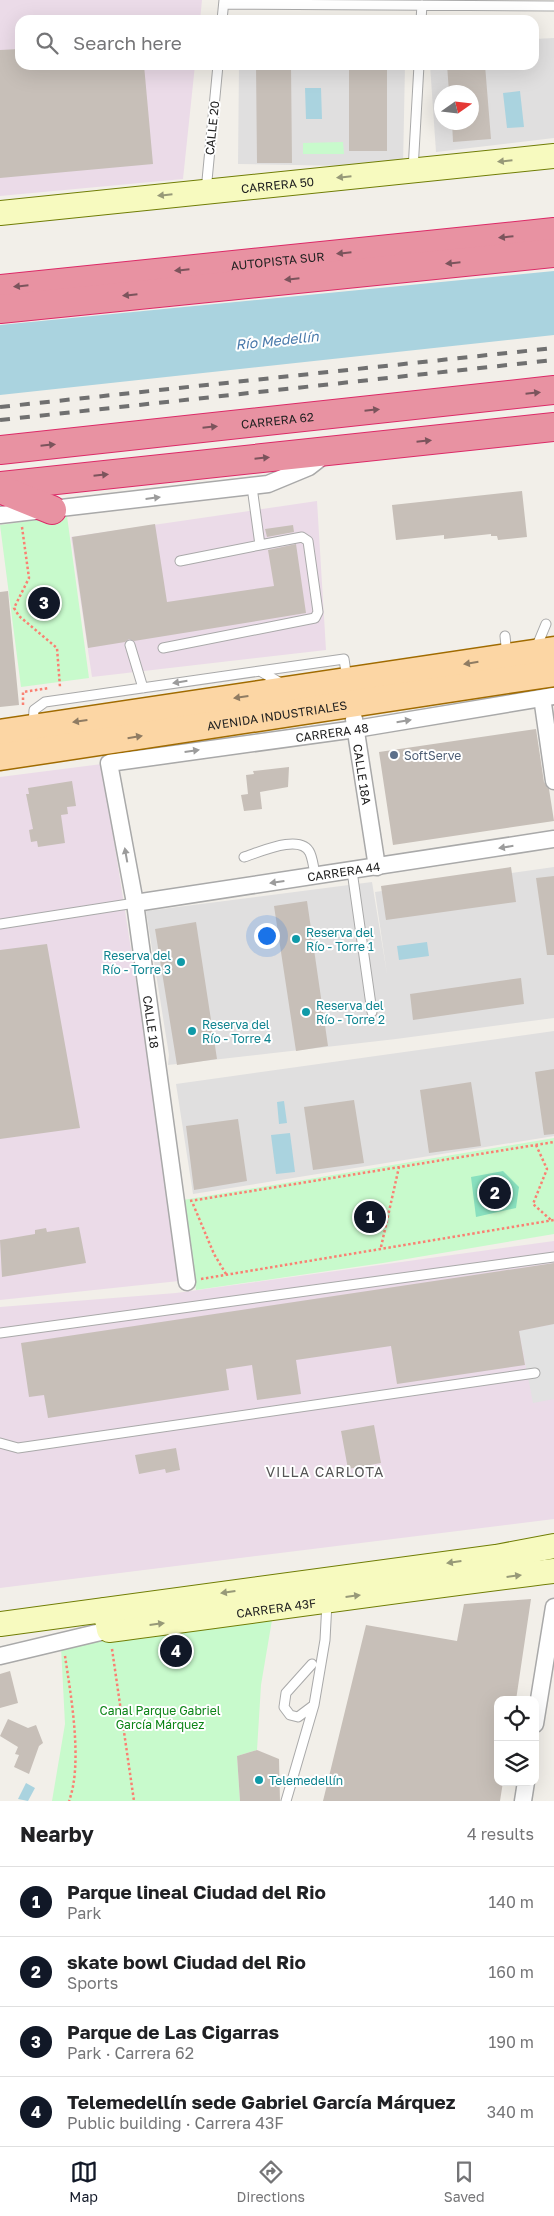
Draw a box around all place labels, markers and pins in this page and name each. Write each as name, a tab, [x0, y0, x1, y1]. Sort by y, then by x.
pin: 3	[28, 584, 60, 622]
place label: SoftServe	[404, 748, 461, 763]
marker: SoftServe	[388, 749, 400, 761]
place label: Reserva del Río - Torre 1	[306, 925, 374, 954]
marker: Reserva del Río - Torre 1	[290, 933, 302, 945]
place label: Reserva del Río - Torre 3	[102, 948, 171, 977]
marker: Reserva del Río - Torre 3	[175, 956, 187, 968]
place label: Reserva del Río - Torre 2	[316, 998, 385, 1027]
marker: Reserva del Río - Torre 2	[300, 1006, 312, 1018]
place label: Reserva del Río - Torre 4	[202, 1017, 271, 1046]
marker: Reserva del Río - Torre 4	[186, 1025, 198, 1037]
pin: 2	[479, 1174, 511, 1212]
pin: 1	[354, 1198, 386, 1236]
pin: 4	[160, 1632, 192, 1670]
place label: Telemedellín	[269, 1773, 343, 1788]
marker: Telemedellín	[253, 1774, 265, 1786]

